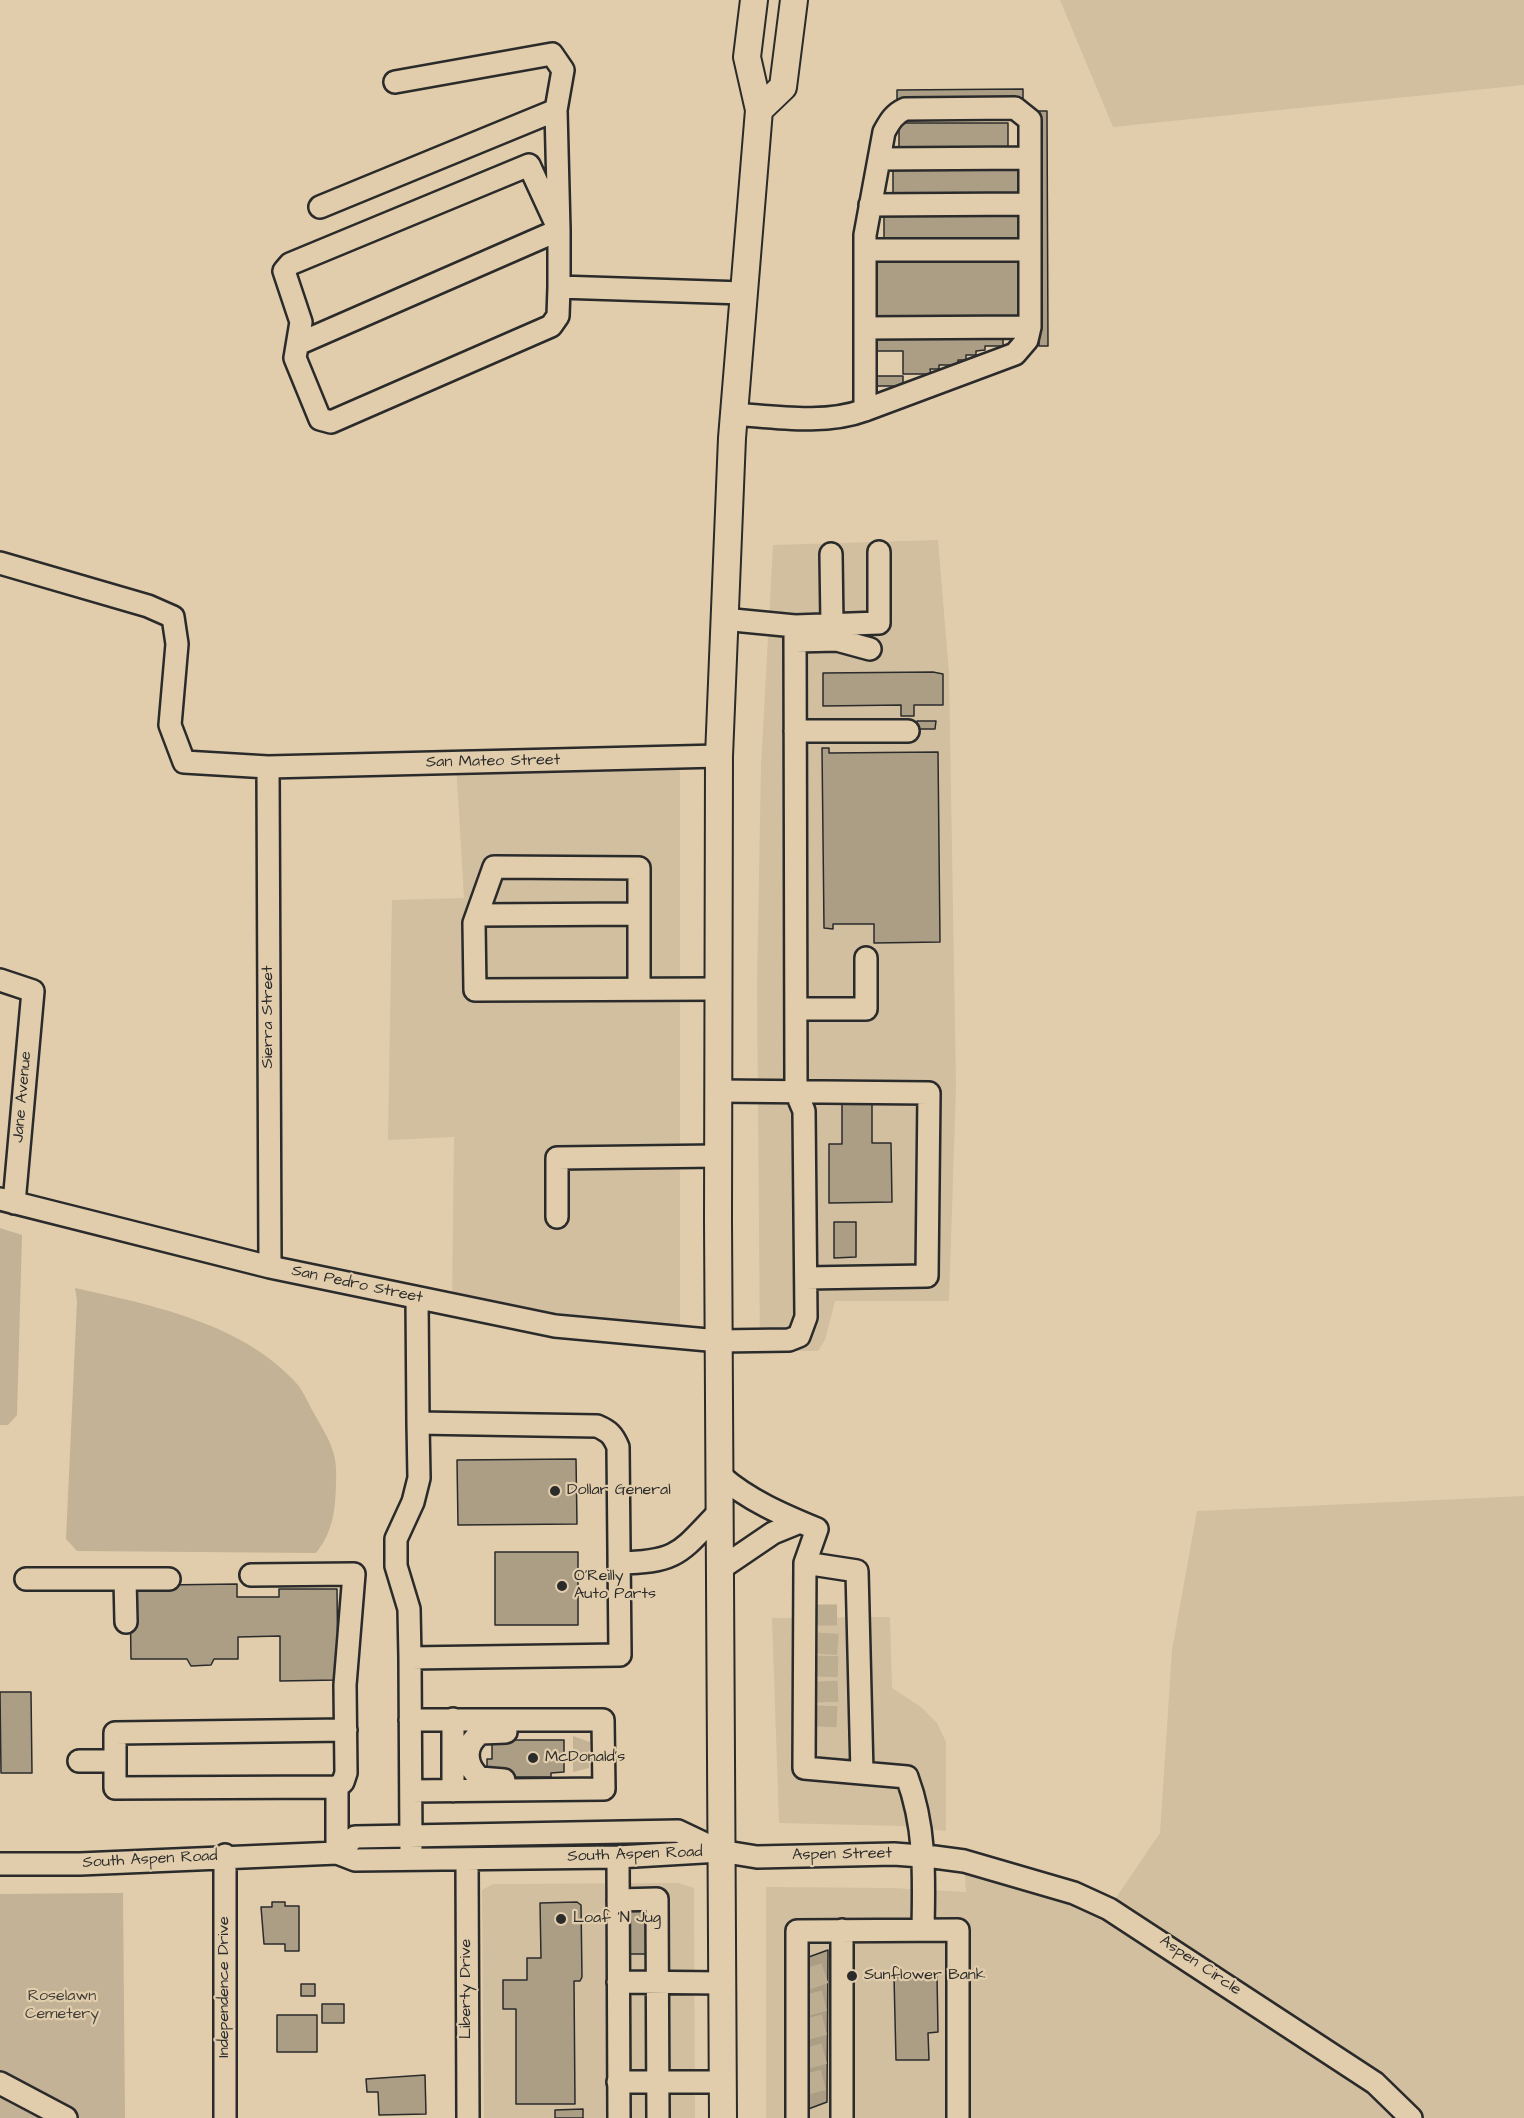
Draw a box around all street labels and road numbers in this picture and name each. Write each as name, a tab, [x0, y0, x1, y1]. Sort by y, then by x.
street label: San Mateo Street	[426, 751, 560, 773]
street label: Sierra Street	[259, 966, 279, 1068]
street label: Jane Avenue	[9, 1051, 37, 1143]
street label: San Pedro Street	[290, 1262, 424, 1308]
street label: South Aspen Road	[567, 1843, 703, 1867]
street label: Aspen Street	[792, 1845, 892, 1865]
street label: South Aspen Road	[82, 1847, 218, 1873]
street label: Independence Drive	[215, 1916, 235, 2058]
street label: Aspen Circle	[1156, 1932, 1244, 2000]
street label: Liberty Drive	[457, 1939, 477, 2039]

